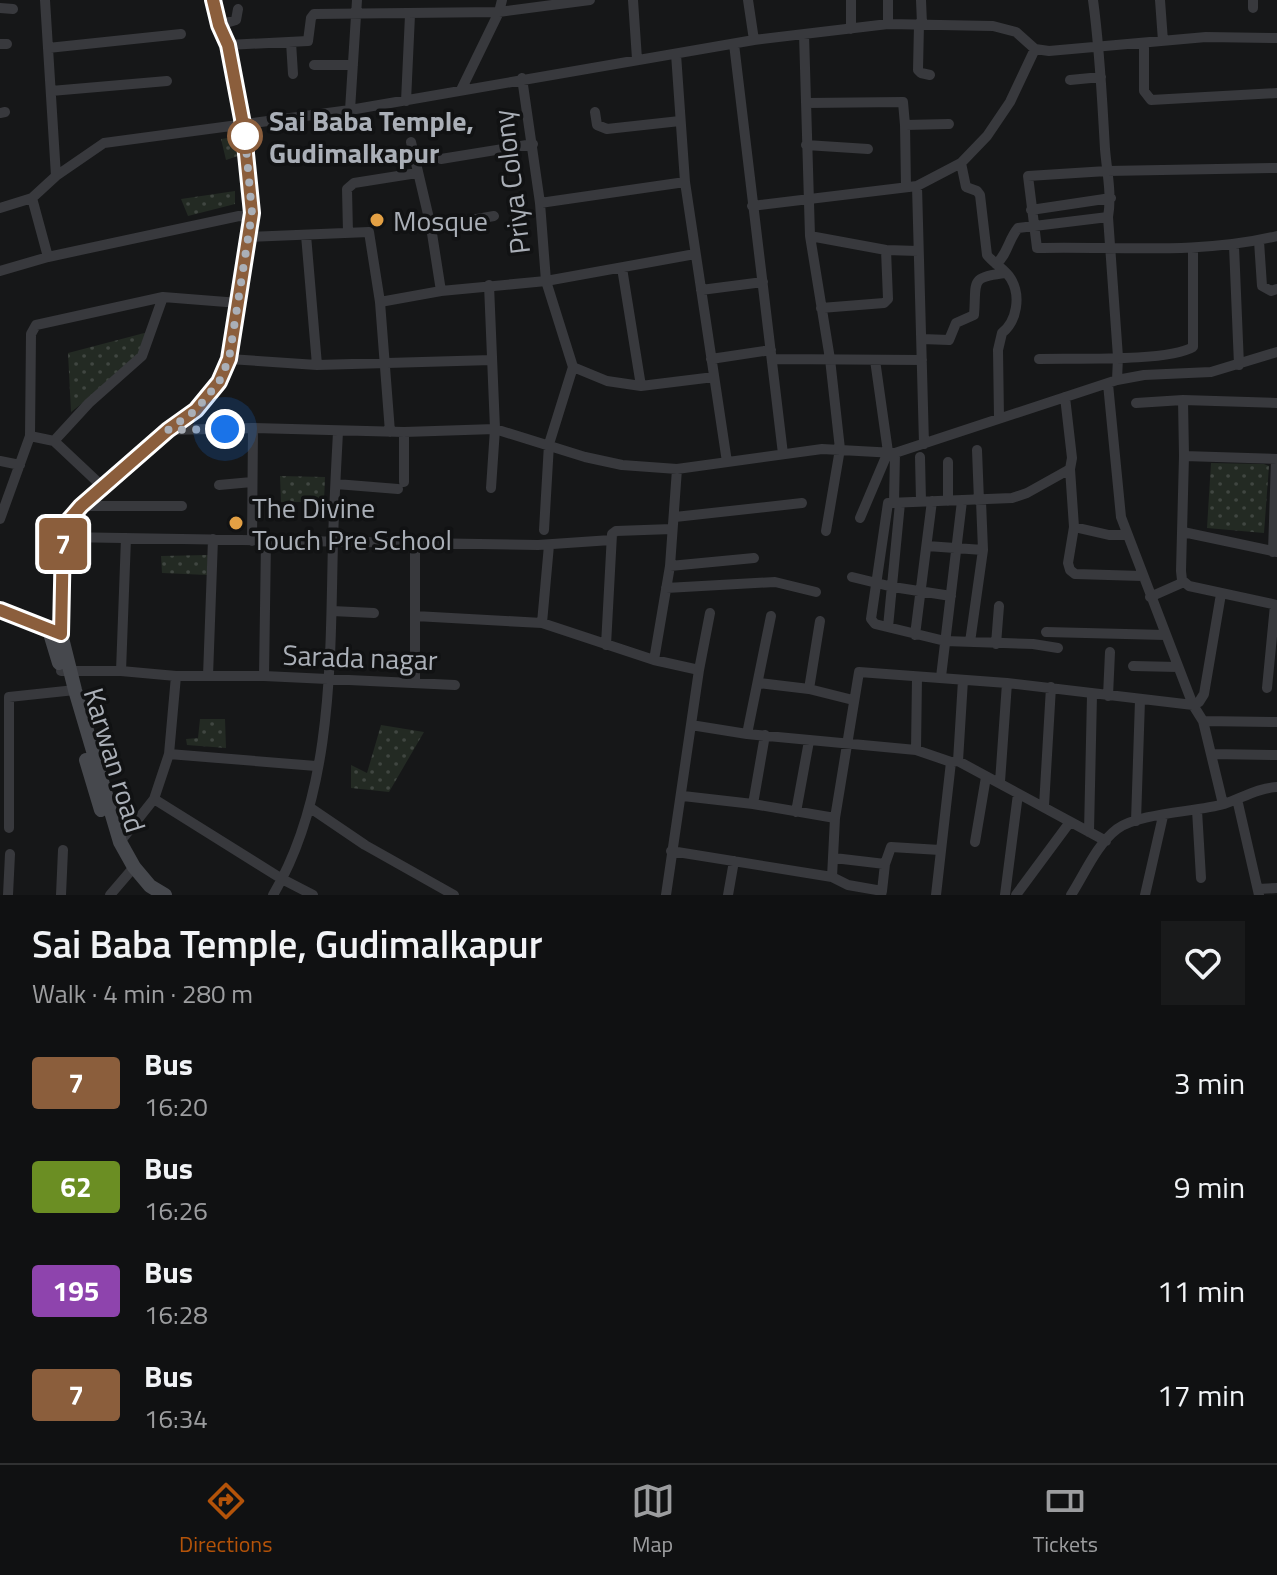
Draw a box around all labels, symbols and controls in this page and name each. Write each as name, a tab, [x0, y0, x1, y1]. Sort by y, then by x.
place label: Sai Baba Temple, Gudimalkapur	[269, 99, 474, 174]
street label: Priya Colony	[481, 107, 541, 257]
marker: Sai Baba Temple, Gudimalkapur	[228, 119, 262, 153]
place label: Mosque	[393, 199, 488, 242]
marker: Mosque	[368, 211, 386, 229]
your location	[205, 409, 245, 449]
place label: The Divine Touch Pre School	[252, 486, 452, 561]
marker: The Divine Touch Pre School	[227, 514, 245, 532]
line badge: 7	[37, 518, 89, 570]
text: 7	[55, 522, 71, 565]
street label: Sarada nagar	[282, 633, 439, 681]
street label: Karwan road	[73, 682, 157, 838]
text: Sai Baba Temple, Gudimalkapur	[32, 915, 542, 973]
button: heart	[1161, 921, 1245, 1005]
text: Walk · 4 min · 280 m	[32, 974, 253, 1013]
text: Bus	[144, 1041, 193, 1087]
text: 3 min	[1174, 1060, 1245, 1106]
text: 7	[68, 1061, 84, 1104]
text: 16:20	[144, 1087, 208, 1126]
text: Bus	[144, 1145, 193, 1191]
text: 9 min	[1174, 1164, 1245, 1210]
text: 62	[60, 1165, 92, 1208]
text: 16:26	[144, 1191, 208, 1230]
text: Bus	[144, 1249, 193, 1295]
text: 11 min	[1157, 1268, 1245, 1314]
text: 195	[52, 1269, 100, 1312]
text: 16:28	[144, 1295, 208, 1334]
text: Bus	[144, 1353, 193, 1399]
text: 17 min	[1157, 1372, 1245, 1418]
text: 7	[68, 1373, 84, 1416]
text: 16:34	[144, 1399, 208, 1438]
tab: Directions	[179, 1479, 272, 1561]
tab: Map	[631, 1479, 675, 1561]
tab: Tickets	[1033, 1479, 1098, 1561]

